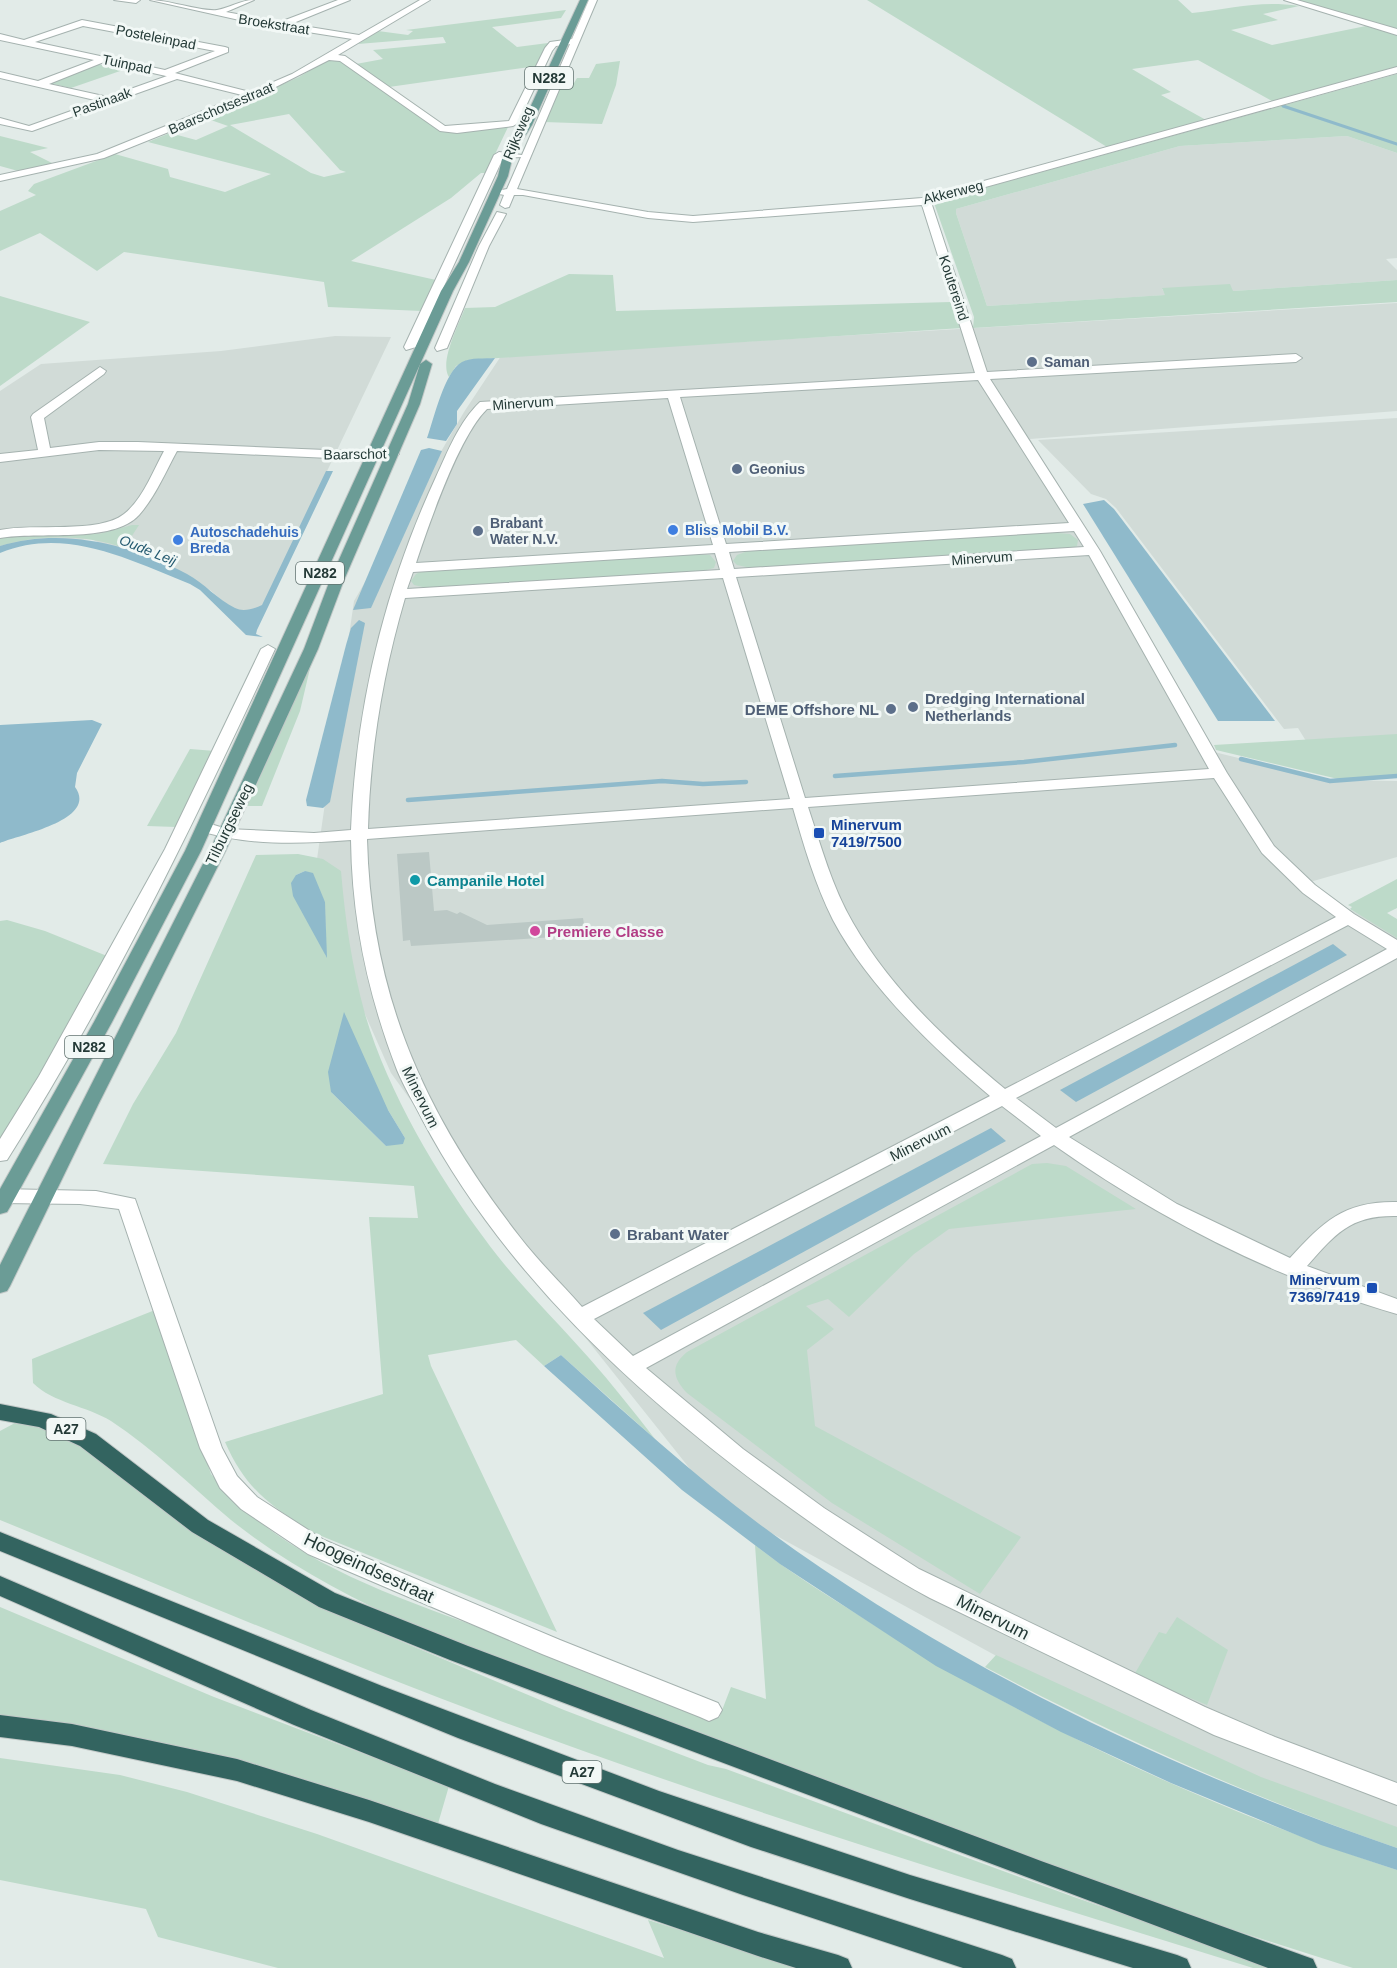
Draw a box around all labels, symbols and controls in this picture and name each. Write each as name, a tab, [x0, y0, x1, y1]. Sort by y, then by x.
street label: Broekstraat	[237, 10, 311, 38]
street label: Posteleinpad	[115, 21, 197, 53]
street label: Tuinpad	[101, 51, 153, 77]
road number: N282	[525, 67, 573, 89]
street label: Baarschotsestraat	[166, 79, 276, 137]
street label: Pastinaak	[70, 84, 135, 120]
street label: Rijksweg	[500, 104, 536, 162]
street label: Akkerweg	[921, 177, 985, 207]
street label: Koutereind	[936, 253, 972, 323]
place label: Saman	[1044, 354, 1090, 370]
marker: Saman	[1025, 355, 1039, 369]
street label: Minervum	[492, 393, 554, 413]
street label: Baarschot	[323, 445, 387, 463]
place label: Geonius	[749, 461, 805, 477]
marker: Geonius	[730, 462, 744, 476]
place label: Brabant Water N.V.	[490, 515, 558, 547]
place label: Bliss Mobil B.V.	[685, 522, 789, 538]
marker: Bliss Mobil B.V.	[666, 523, 680, 537]
place label: Autoschadehuis Breda	[190, 524, 299, 556]
marker: Brabant Water N.V.	[471, 524, 485, 538]
water label: Oude Leij	[117, 531, 180, 569]
marker: Autoschadehuis Breda	[171, 533, 185, 547]
street label: Minervum	[951, 548, 1013, 568]
road number: N282	[296, 562, 344, 584]
place label: Dredging International Netherlands	[925, 690, 1085, 724]
marker: Dredging International Netherlands	[906, 700, 920, 714]
place label: DEME Offshore NL	[745, 701, 879, 718]
marker: DEME Offshore NL	[884, 702, 898, 716]
street label: Tilburgseweg	[202, 780, 256, 868]
place label: Minervum 7419/7500	[831, 816, 902, 850]
marker: Minervum 7419/7500	[812, 826, 826, 840]
place label: Campanile Hotel	[427, 872, 545, 889]
marker: Campanile Hotel	[408, 873, 422, 887]
place label: Premiere Classe	[547, 923, 664, 940]
marker: Premiere Classe	[528, 924, 542, 938]
road number: N282	[65, 1036, 113, 1058]
street label: Minervum	[399, 1064, 443, 1130]
street label: Minervum	[887, 1119, 953, 1165]
place label: Brabant Water	[627, 1226, 729, 1243]
marker: Brabant Water	[608, 1227, 622, 1241]
place label: Minervum 7369/7419	[1289, 1271, 1360, 1305]
marker: Minervum 7369/7419	[1365, 1281, 1379, 1295]
road number: A27	[46, 1418, 86, 1440]
street label: Hoogeindsestraat	[301, 1529, 437, 1607]
street label: Minervum	[953, 1590, 1033, 1644]
road number: A27	[562, 1761, 602, 1783]

